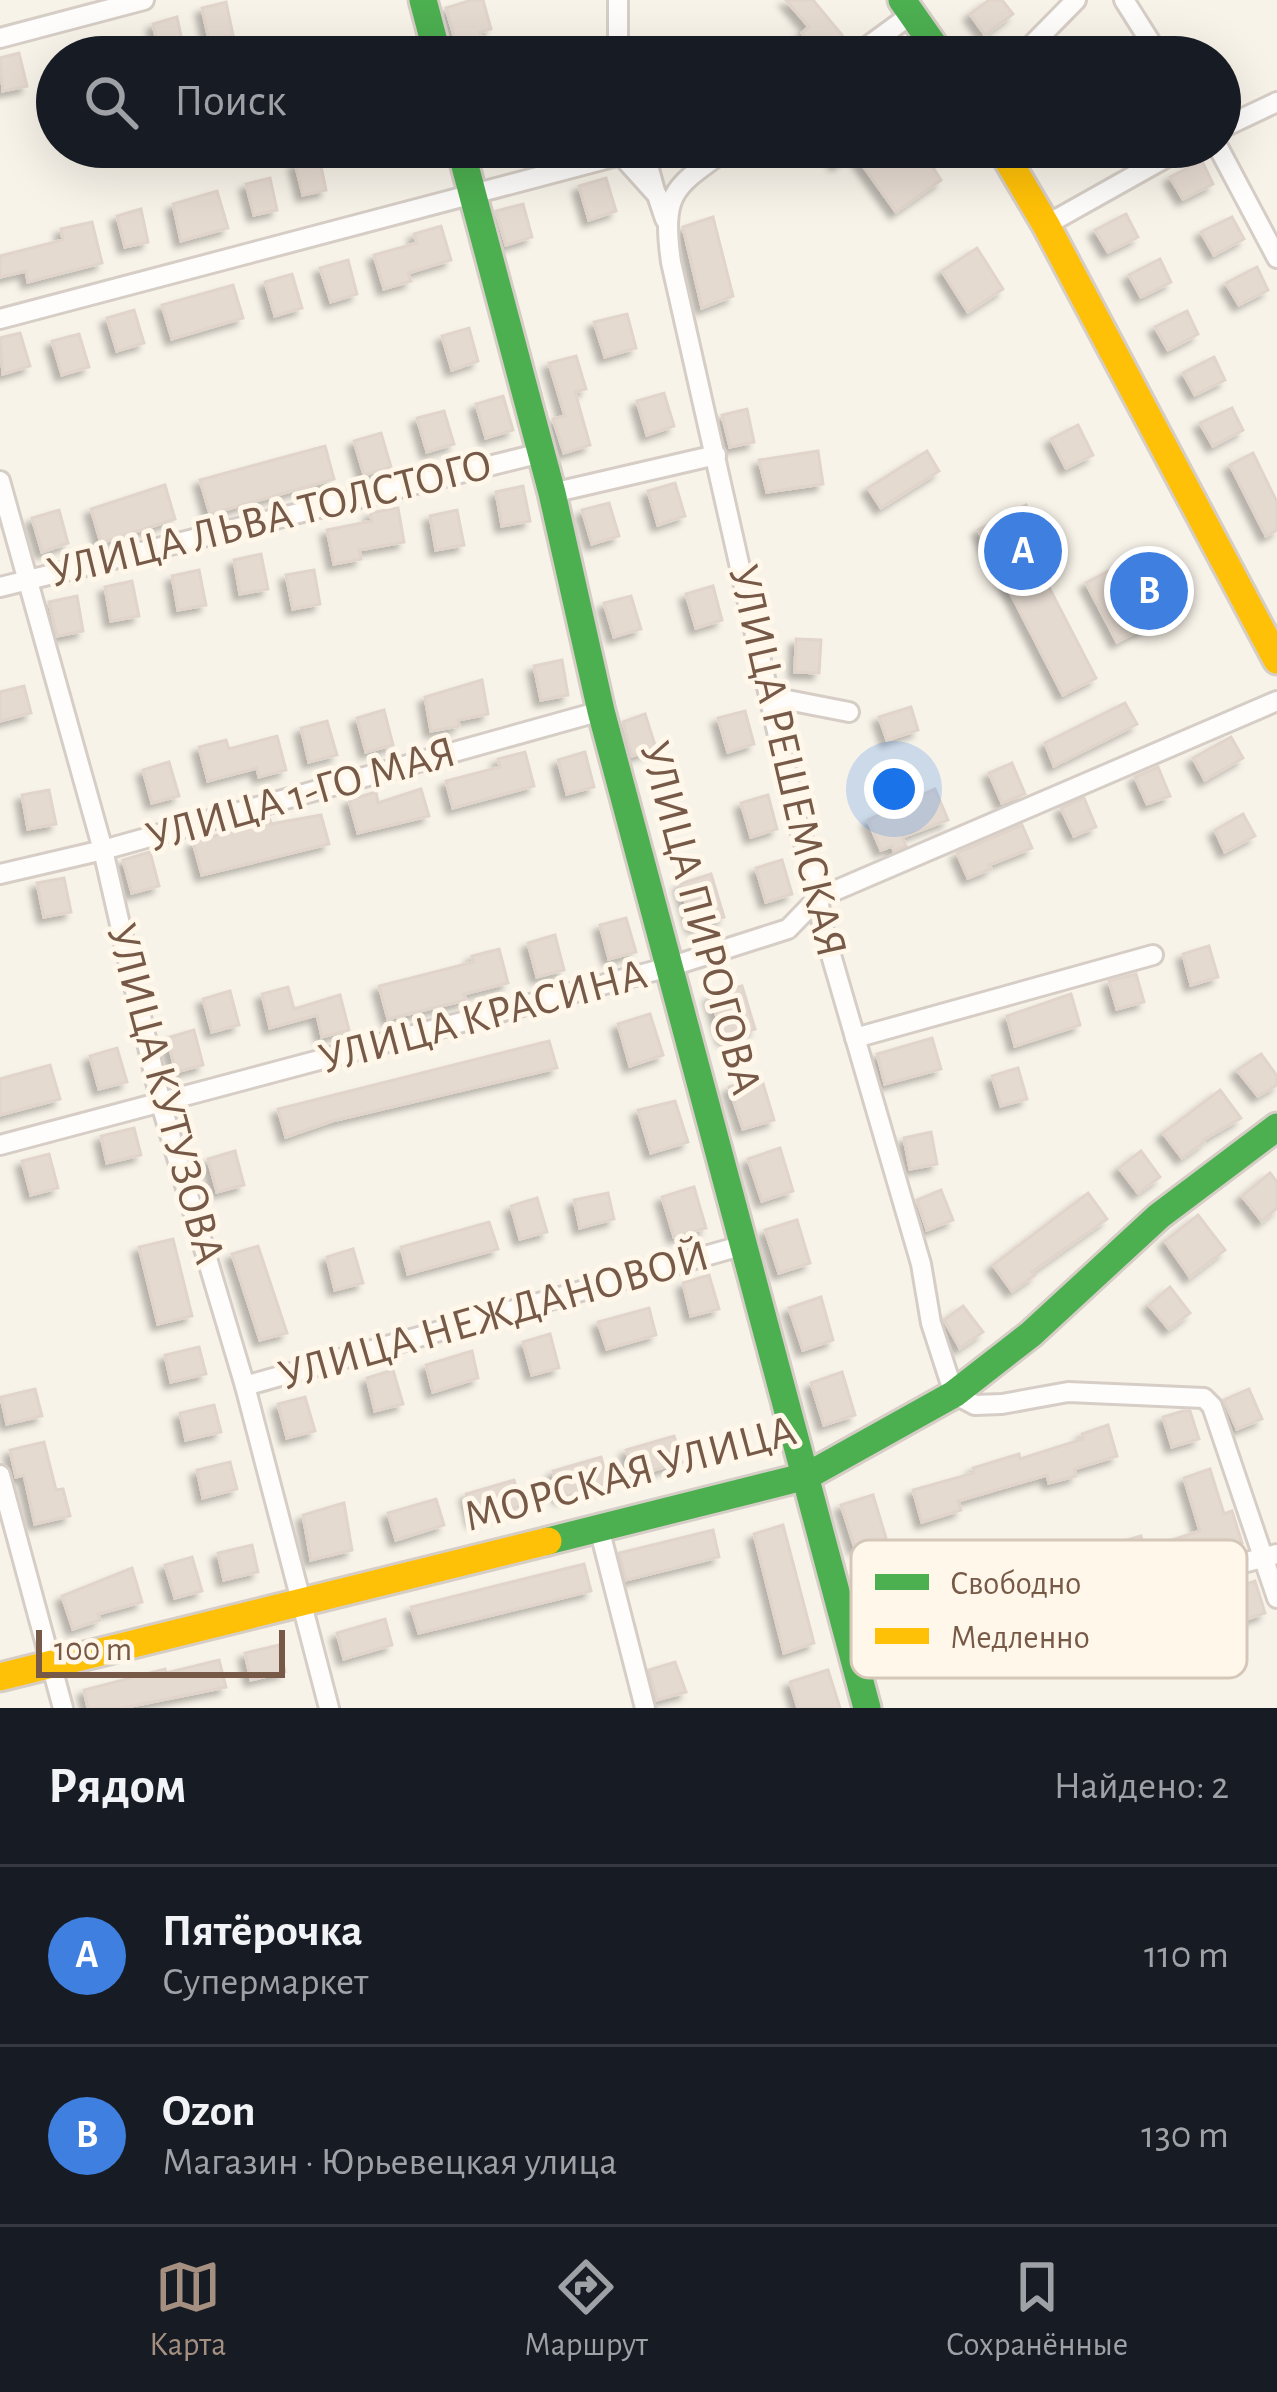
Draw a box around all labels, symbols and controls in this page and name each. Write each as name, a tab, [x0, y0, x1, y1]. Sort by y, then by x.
search box	[36, 36, 1241, 168]
icon: search	[78, 69, 144, 135]
text: Поиск	[174, 79, 286, 124]
street label: УЛИЦА ЛЬВА ТОЛСТОГО	[43, 442, 497, 596]
pin: A	[984, 506, 1062, 596]
pin: B	[1110, 546, 1188, 636]
street label: УЛИЦА РЕШЕМСКАЯ	[720, 561, 854, 961]
street label: УЛИЦА 1-ГО МАЯ	[141, 729, 461, 861]
street label: УЛИЦА ПИРОГОВА	[631, 737, 769, 1099]
your location	[864, 759, 924, 819]
street label: УЛИЦА КУТУЗОВА	[98, 919, 232, 1269]
street label: УЛИЦА КРАСИНА	[314, 952, 652, 1082]
street label: УЛИЦА НЕЖДАНОВОЙ	[274, 1232, 714, 1399]
street label: МОРСКАЯ УЛИЦА	[459, 1408, 801, 1540]
legend	[851, 1540, 1247, 1678]
text: Свободно	[950, 1568, 1081, 1601]
text: Медленно	[950, 1622, 1090, 1655]
scale bar	[36, 1624, 285, 1677]
text: 100 m	[54, 1634, 132, 1667]
text: Рядом	[48, 1761, 187, 1812]
text: Найдено: 2	[1054, 1767, 1229, 1806]
text: Пятёрочка	[162, 1909, 363, 1954]
text: A	[75, 1936, 99, 1975]
text: 110 m	[1144, 1936, 1229, 1975]
text: Супермаркет	[162, 1963, 368, 2002]
text: Ozon	[162, 2089, 255, 2134]
text: B	[76, 2116, 98, 2155]
text: 130 m	[1141, 2116, 1229, 2155]
text: Магазин · Юрьевецкая улица	[162, 2143, 617, 2182]
tab: Карта	[149, 2254, 226, 2366]
tab: Маршрут	[524, 2254, 648, 2366]
tab: Сохранённые	[946, 2254, 1128, 2366]

